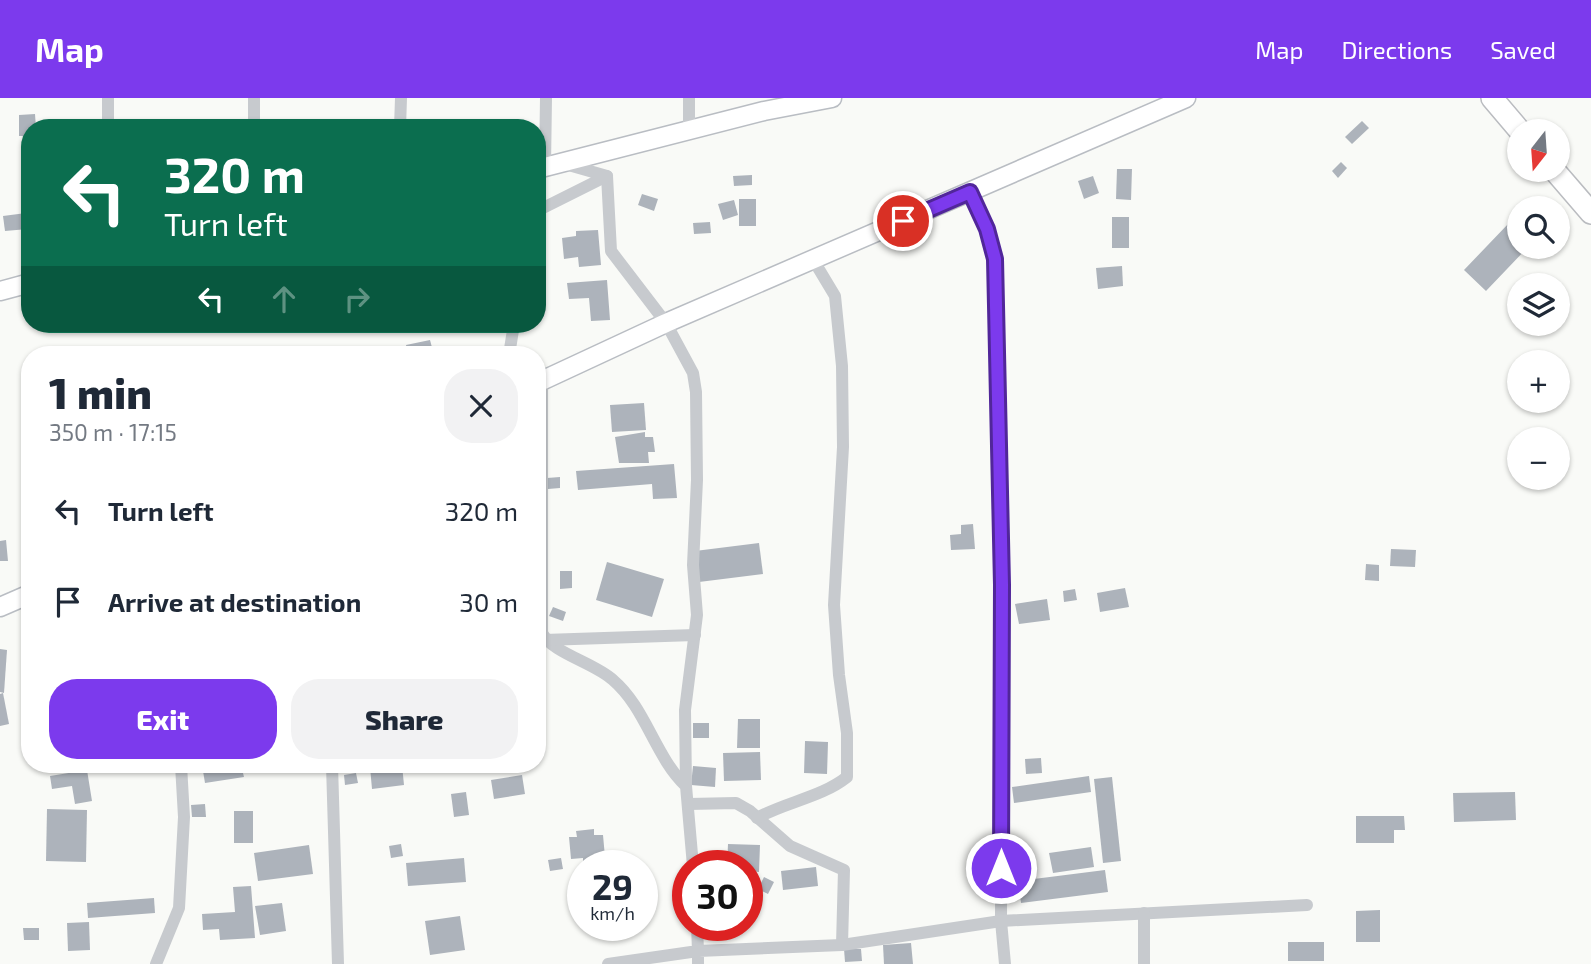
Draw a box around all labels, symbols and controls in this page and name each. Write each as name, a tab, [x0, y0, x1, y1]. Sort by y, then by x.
text: Map	[35, 29, 104, 69]
text: Map	[1255, 35, 1303, 64]
text: Directions	[1341, 35, 1452, 64]
text: Saved	[1490, 35, 1556, 64]
north arrow	[1507, 119, 1570, 182]
map controls	[1507, 119, 1570, 490]
text: 320 m	[164, 144, 305, 203]
icon: left	[49, 147, 140, 238]
pin	[873, 191, 933, 251]
button: search	[1507, 196, 1570, 259]
icon: arrive	[884, 202, 922, 240]
text: Turn left	[164, 204, 288, 242]
button: layers	[1507, 273, 1570, 336]
icon: left	[192, 280, 230, 318]
icon: ahead	[265, 280, 303, 318]
icon: right	[338, 280, 376, 318]
button: +	[1507, 350, 1570, 413]
text: 1 min	[49, 367, 152, 417]
button: close	[444, 369, 518, 443]
text: 350 m · 17:15	[49, 418, 177, 446]
button: −	[1507, 427, 1570, 490]
icon: left	[49, 492, 87, 530]
text: Turn left	[108, 495, 214, 526]
text: 320 m	[445, 495, 518, 526]
icon: arrive	[49, 583, 87, 621]
text: Arrive at destination	[108, 586, 361, 617]
text: 30 m	[459, 586, 518, 617]
button: Exit	[49, 679, 277, 759]
button: Share	[291, 679, 518, 759]
position arrow	[964, 831, 1038, 905]
speed limit sign: 30	[672, 850, 763, 941]
text: 29	[592, 865, 633, 907]
text: km/h	[590, 902, 635, 924]

